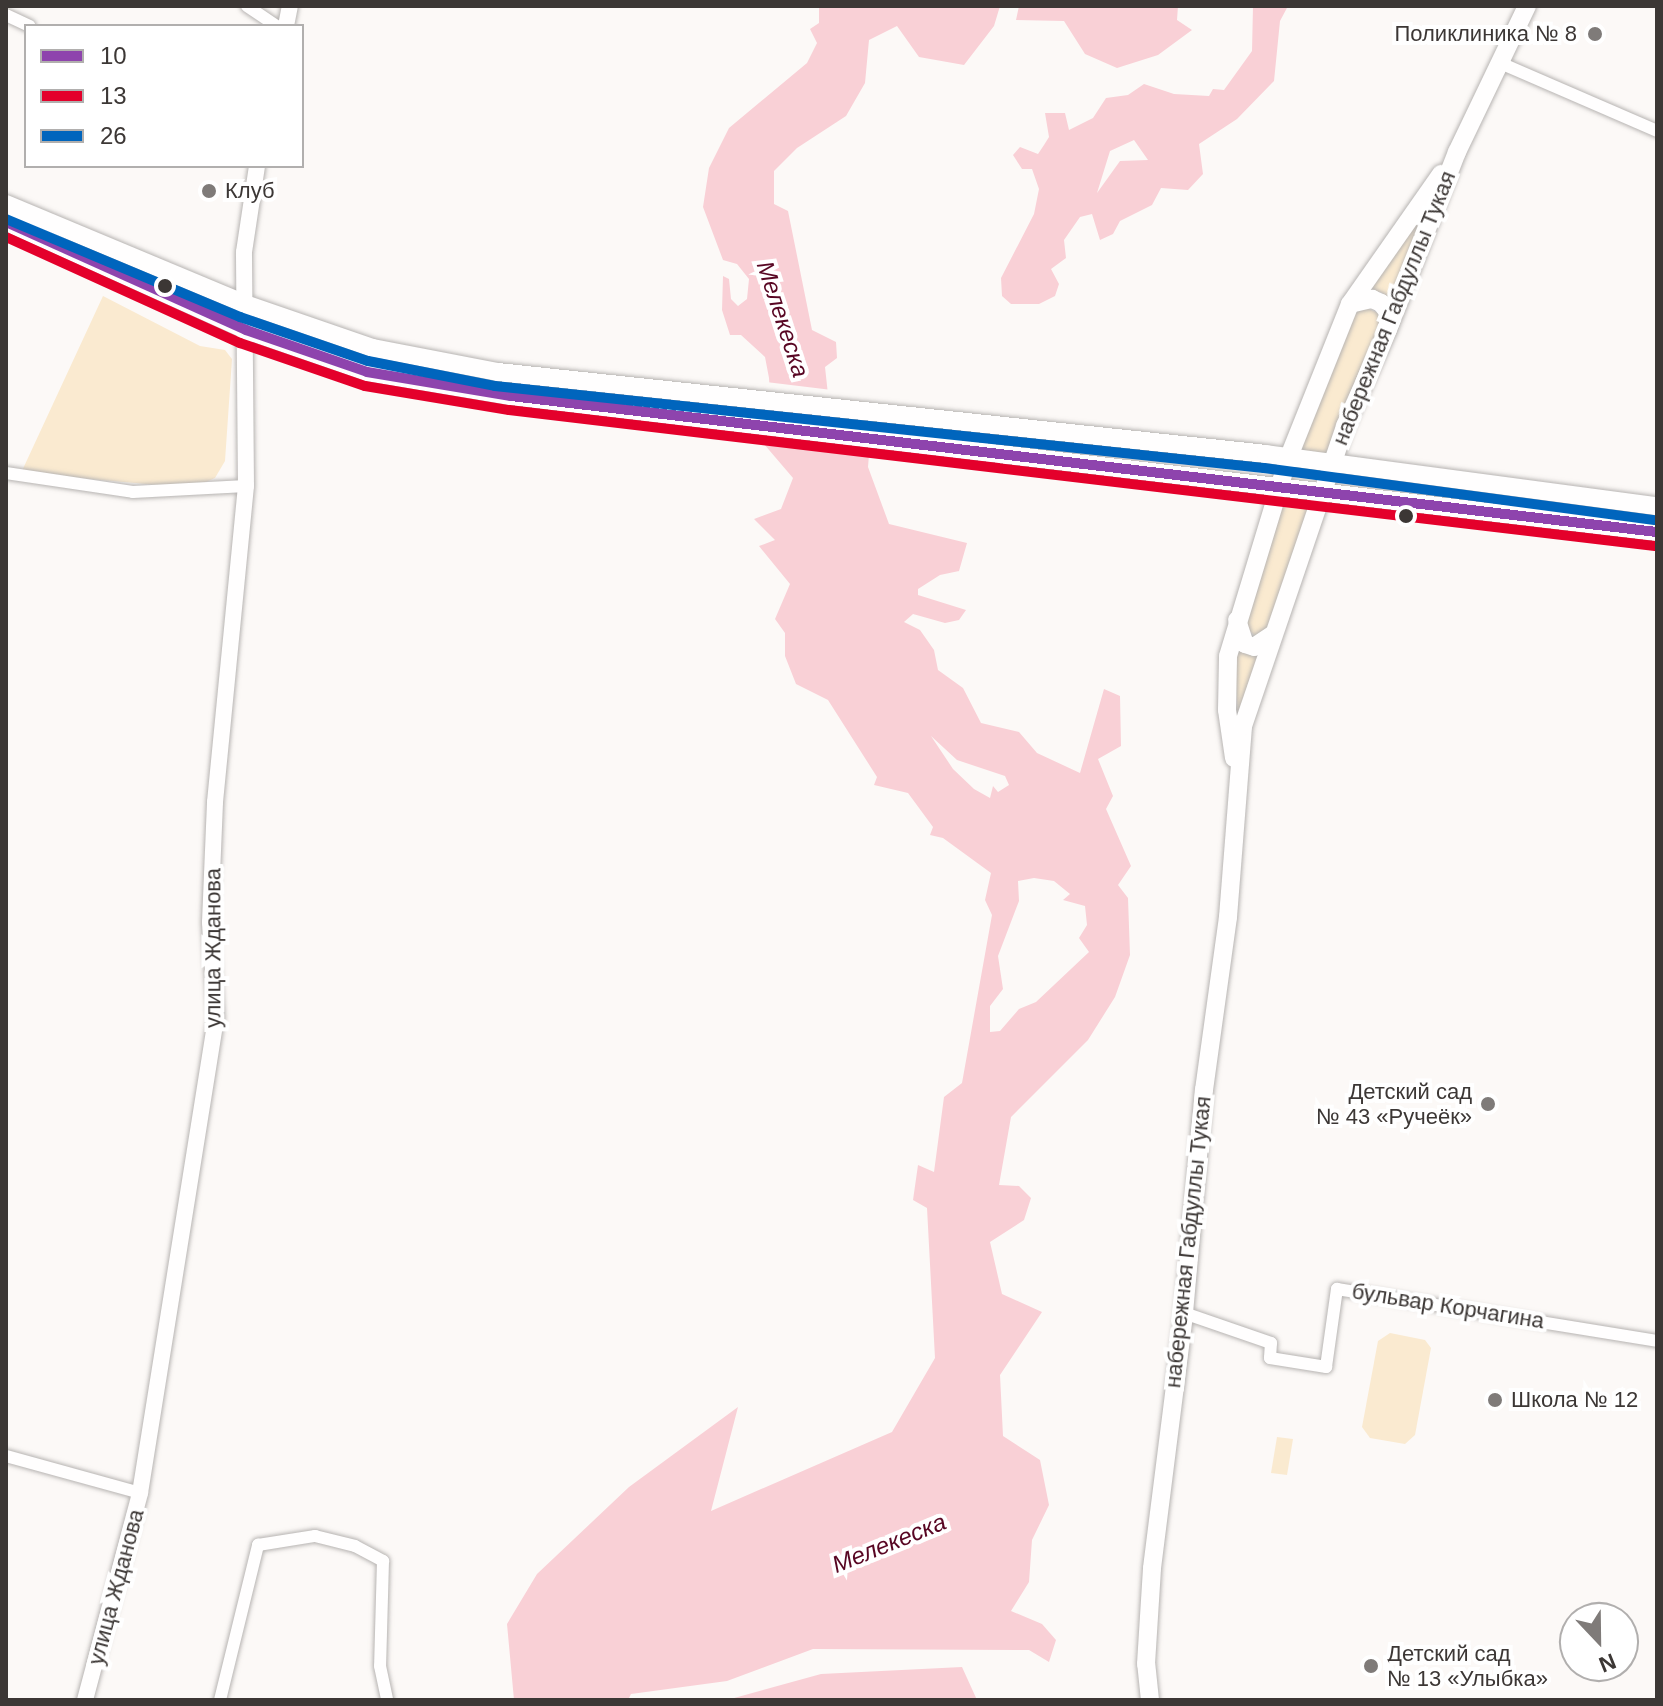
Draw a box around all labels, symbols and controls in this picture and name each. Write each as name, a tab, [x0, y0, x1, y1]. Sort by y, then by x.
place label: Поликлиника № 8	[1394, 21, 1577, 47]
marker: Поликлиника № 8	[1584, 23, 1606, 45]
legend	[24, 24, 304, 168]
text: 10	[100, 42, 127, 69]
text: 13	[100, 82, 127, 109]
text: 26	[100, 122, 127, 149]
street label: набережная Габдуллы Тукая	[1327, 167, 1461, 449]
place label: Клуб	[225, 178, 274, 204]
marker: Клуб	[200, 182, 218, 200]
water label: Мелекеска	[751, 257, 815, 381]
unlabelled marker	[157, 278, 173, 294]
unlabelled marker	[1398, 508, 1414, 524]
street label: улица Жданова	[200, 868, 226, 1028]
place label: Детский сад № 43 «Ручеёк»	[1316, 1078, 1472, 1130]
street label: набережная Габдуллы Тукая	[1160, 1095, 1216, 1389]
marker: Детский сад № 43 «Ручеёк»	[1479, 1095, 1497, 1113]
street label: бульвар Корчагина	[1350, 1278, 1546, 1334]
place label: Школа № 12	[1511, 1387, 1638, 1413]
marker: Школа № 12	[1486, 1391, 1504, 1409]
street label: улица Жданова	[83, 1506, 149, 1668]
water label: Мелекеска	[828, 1507, 950, 1579]
north arrow	[1559, 1602, 1639, 1682]
place label: Детский сад № 13 «Улыбка»	[1387, 1640, 1548, 1692]
text: N	[1595, 1648, 1619, 1677]
marker: Детский сад № 13 «Улыбка»	[1362, 1657, 1380, 1675]

